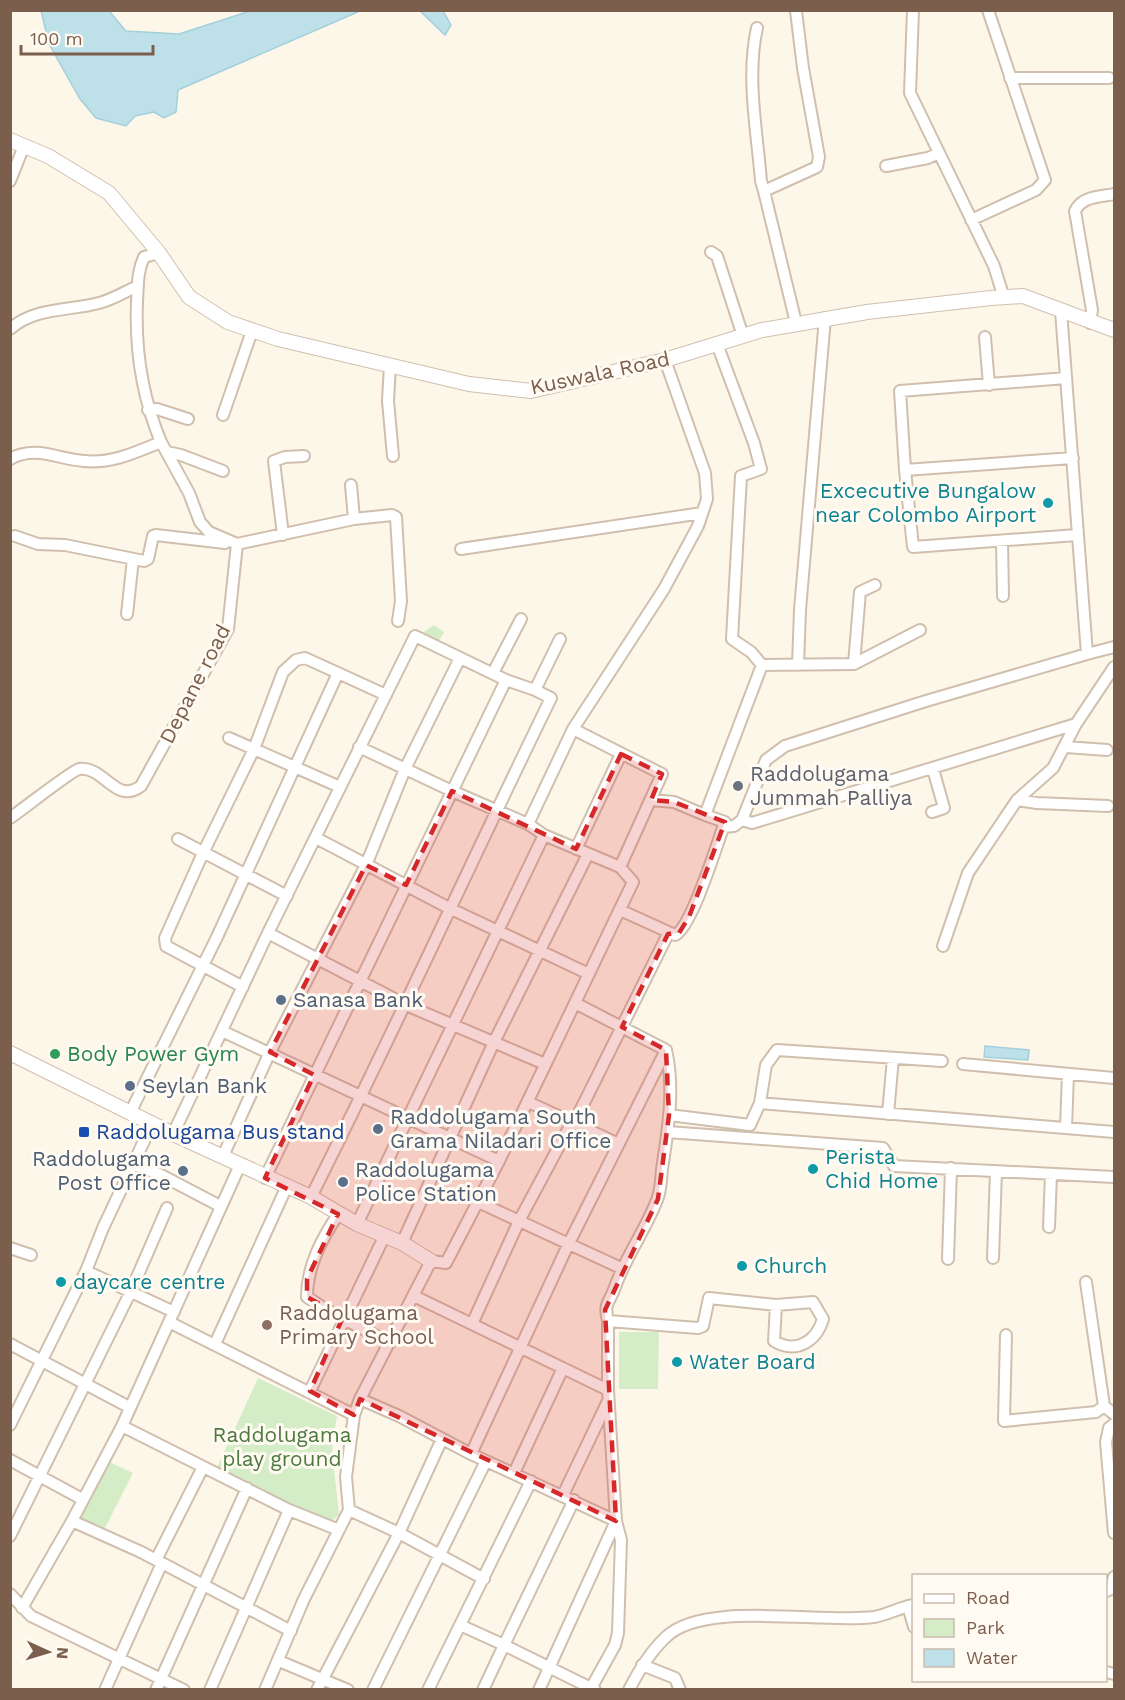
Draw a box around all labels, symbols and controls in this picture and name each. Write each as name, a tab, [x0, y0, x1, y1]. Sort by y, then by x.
scale bar	[21, 18, 153, 56]
text: 100 m	[30, 28, 83, 49]
street label: Kuswala Road	[528, 346, 672, 400]
place label: Excecutive Bungalow near Colombo Airport	[815, 478, 1036, 527]
marker: Excecutive Bungalow near Colombo Airport	[1041, 496, 1055, 510]
street label: Depane road	[154, 620, 235, 748]
place label: Raddolugama Jummah Palliya	[750, 761, 912, 810]
marker: Raddolugama Jummah Palliya	[731, 779, 745, 793]
place label: Sanasa Bank	[293, 987, 423, 1012]
marker: Sanasa Bank	[274, 993, 288, 1007]
place label: Body Power Gym	[67, 1041, 239, 1066]
marker: Body Power Gym	[48, 1047, 62, 1061]
place label: Seylan Bank	[142, 1073, 267, 1098]
marker: Seylan Bank	[123, 1079, 137, 1093]
place label: Raddolugama South Grama Niladari Office	[390, 1104, 611, 1153]
place label: Raddolugama Bus stand	[96, 1119, 345, 1144]
marker: Raddolugama South Grama Niladari Office	[371, 1122, 385, 1136]
marker: Raddolugama Bus stand	[77, 1125, 91, 1139]
place label: Perista Chid Home	[825, 1144, 938, 1193]
place label: Raddolugama Post Office	[32, 1146, 171, 1195]
place label: Raddolugama Police Station	[355, 1157, 497, 1206]
marker: Perista Chid Home	[806, 1162, 820, 1176]
marker: Raddolugama Post Office	[176, 1164, 190, 1178]
marker: Raddolugama Police Station	[336, 1175, 350, 1189]
place label: Church	[754, 1253, 827, 1278]
marker: Church	[735, 1259, 749, 1273]
place label: daycare centre	[73, 1269, 225, 1294]
marker: daycare centre	[54, 1275, 68, 1289]
place label: Raddolugama Primary School	[279, 1300, 434, 1349]
marker: Raddolugama Primary School	[260, 1318, 274, 1332]
place label: Water Board	[689, 1349, 816, 1374]
marker: Water Board	[670, 1355, 684, 1369]
park label: Raddolugama play ground	[212, 1422, 352, 1471]
legend	[912, 1574, 1107, 1682]
text: Road	[966, 1587, 1010, 1608]
text: Park	[966, 1617, 1005, 1638]
north arrow	[18, 1622, 78, 1682]
text: N	[53, 1646, 72, 1660]
text: Water	[966, 1647, 1018, 1668]

